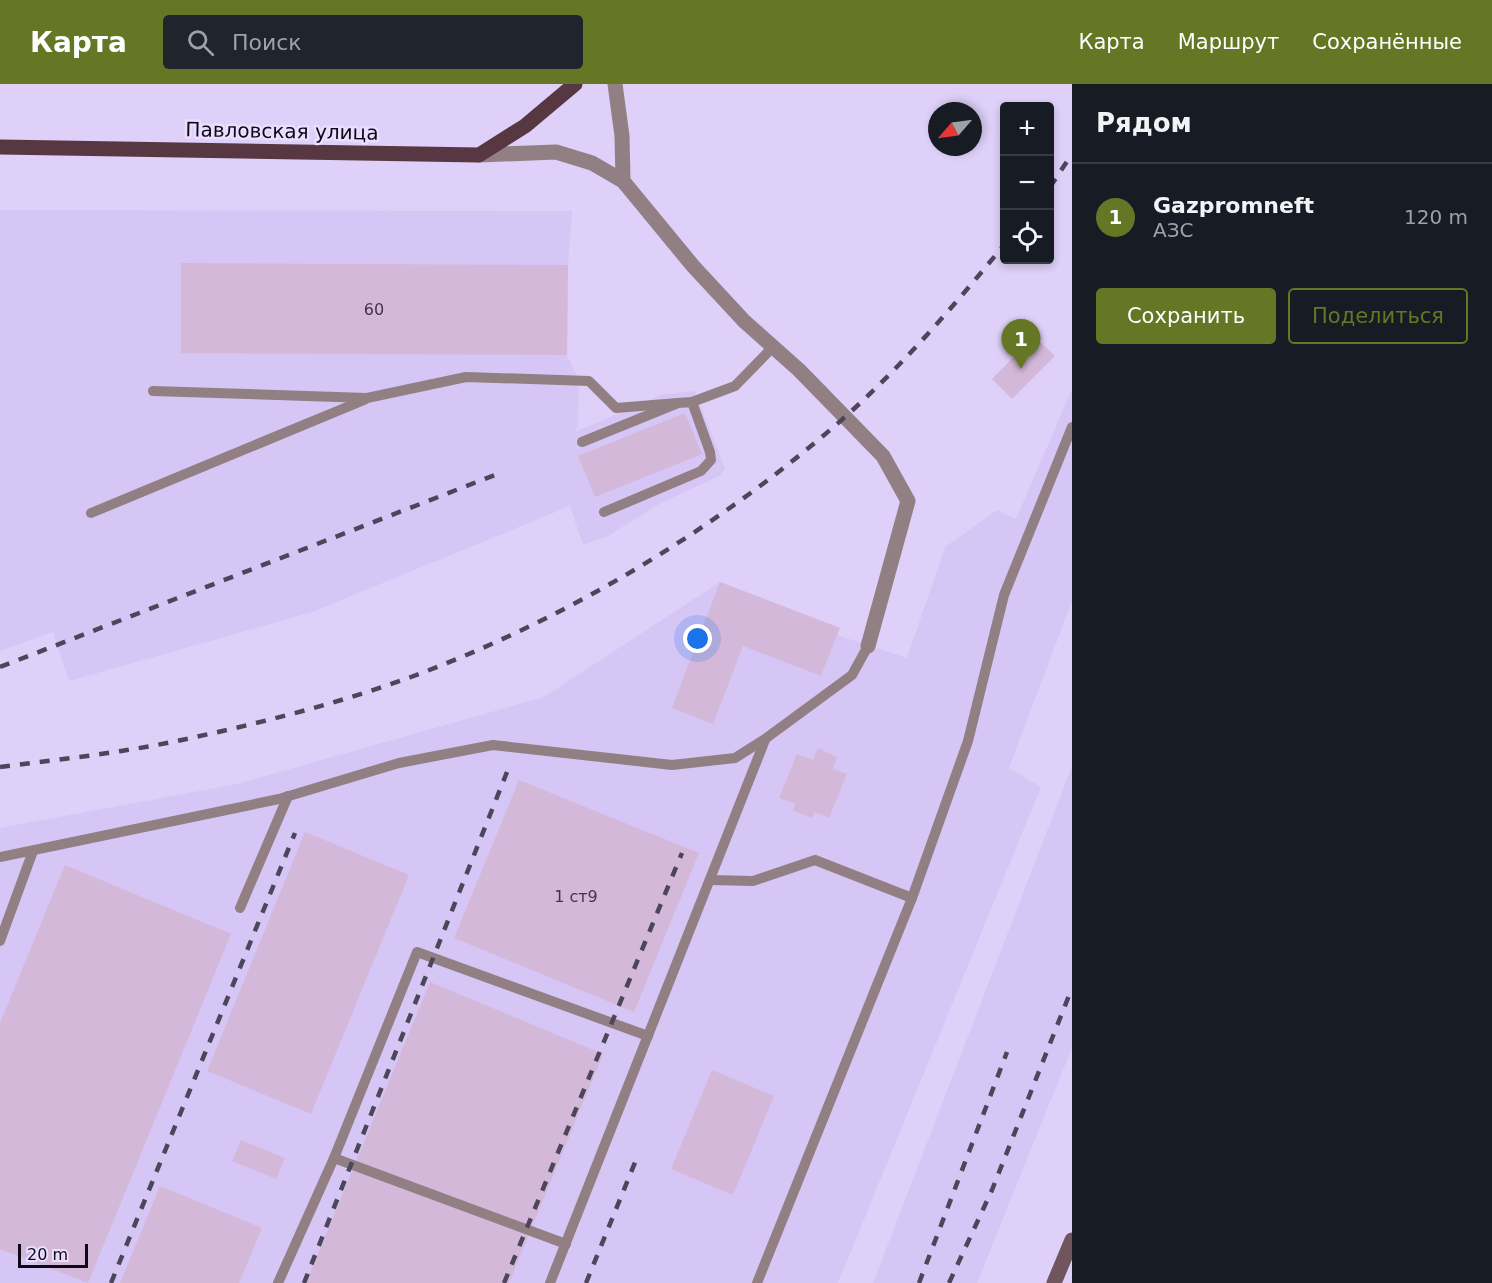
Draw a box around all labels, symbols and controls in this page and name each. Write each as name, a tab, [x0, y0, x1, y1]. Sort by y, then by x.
search box	[163, 15, 583, 69]
text: Карта	[30, 26, 127, 59]
icon: search	[184, 26, 217, 59]
text: Поиск	[232, 30, 302, 55]
text: Карта	[1079, 30, 1145, 54]
text: Маршрут	[1178, 30, 1279, 54]
text: Сохранённые	[1312, 30, 1462, 54]
north arrow	[928, 102, 982, 156]
map controls	[1000, 102, 1054, 264]
button: +	[1000, 102, 1054, 156]
text: Рядом	[1096, 108, 1192, 138]
street label: Павловская улица	[185, 117, 379, 145]
button: −	[1000, 156, 1054, 210]
text: Gazpromneft	[1153, 193, 1314, 218]
text: 1	[1109, 205, 1122, 229]
text: 120 m	[1404, 205, 1468, 229]
button: locate	[1000, 210, 1054, 264]
text: АЗС	[1153, 218, 1193, 242]
button: Сохранить	[1096, 288, 1276, 344]
button: Поделиться	[1288, 288, 1468, 344]
house number: 60	[364, 300, 384, 319]
pin: 1	[1002, 320, 1040, 369]
your location	[683, 624, 712, 653]
house number: 1 ст9	[554, 887, 598, 906]
scale bar	[18, 1241, 88, 1268]
text: 20 m	[27, 1245, 68, 1264]

